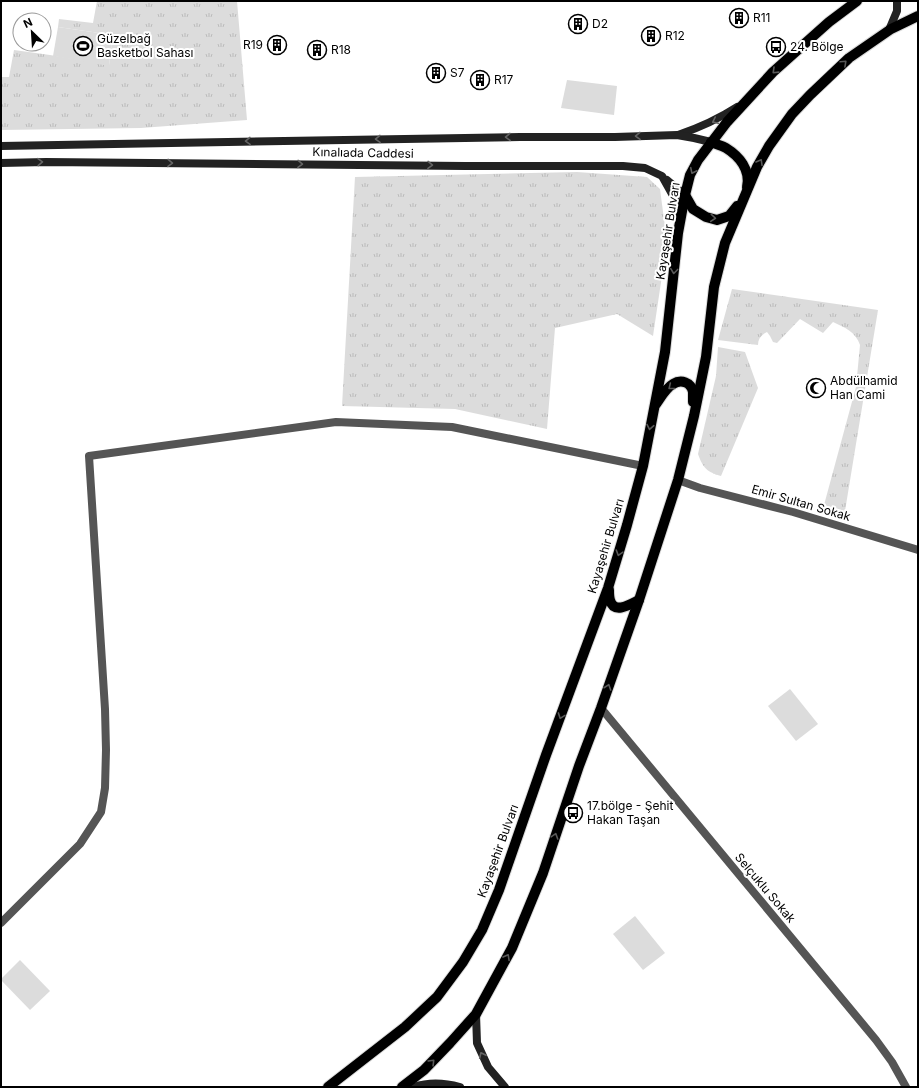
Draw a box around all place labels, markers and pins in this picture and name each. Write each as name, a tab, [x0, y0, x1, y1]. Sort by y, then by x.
building icon: R11	[728, 7, 750, 29]
place label: R11	[753, 10, 770, 25]
building icon: D2	[567, 13, 589, 35]
place label: D2	[592, 16, 608, 31]
building icon: R12	[640, 25, 662, 47]
place label: R12	[665, 28, 685, 43]
place label: Güzelbağ Basketbol Sahası	[97, 31, 194, 60]
building icon: R19	[266, 34, 288, 56]
sports icon: Güzelbağ Basketbol Sahası	[72, 35, 94, 57]
bus stop icon: 24. Bölge	[765, 36, 787, 58]
place label: R19	[243, 37, 263, 52]
building icon: R18	[306, 39, 328, 61]
place label: 24. Bölge	[790, 39, 844, 54]
place label: R18	[331, 42, 351, 57]
building icon: S7	[425, 62, 447, 84]
place label: S7	[450, 65, 465, 80]
building icon: R17	[469, 69, 491, 91]
place label: R17	[494, 72, 514, 87]
place label: Abdülhamid Han Cami	[830, 373, 898, 402]
mosque icon: Abdülhamid Han Cami	[805, 377, 827, 399]
place label: 17.bölge - Şehit Hakan Taşan	[587, 798, 673, 827]
bus stop icon: 17.bölge - Şehit Hakan Taşan	[562, 802, 584, 824]

